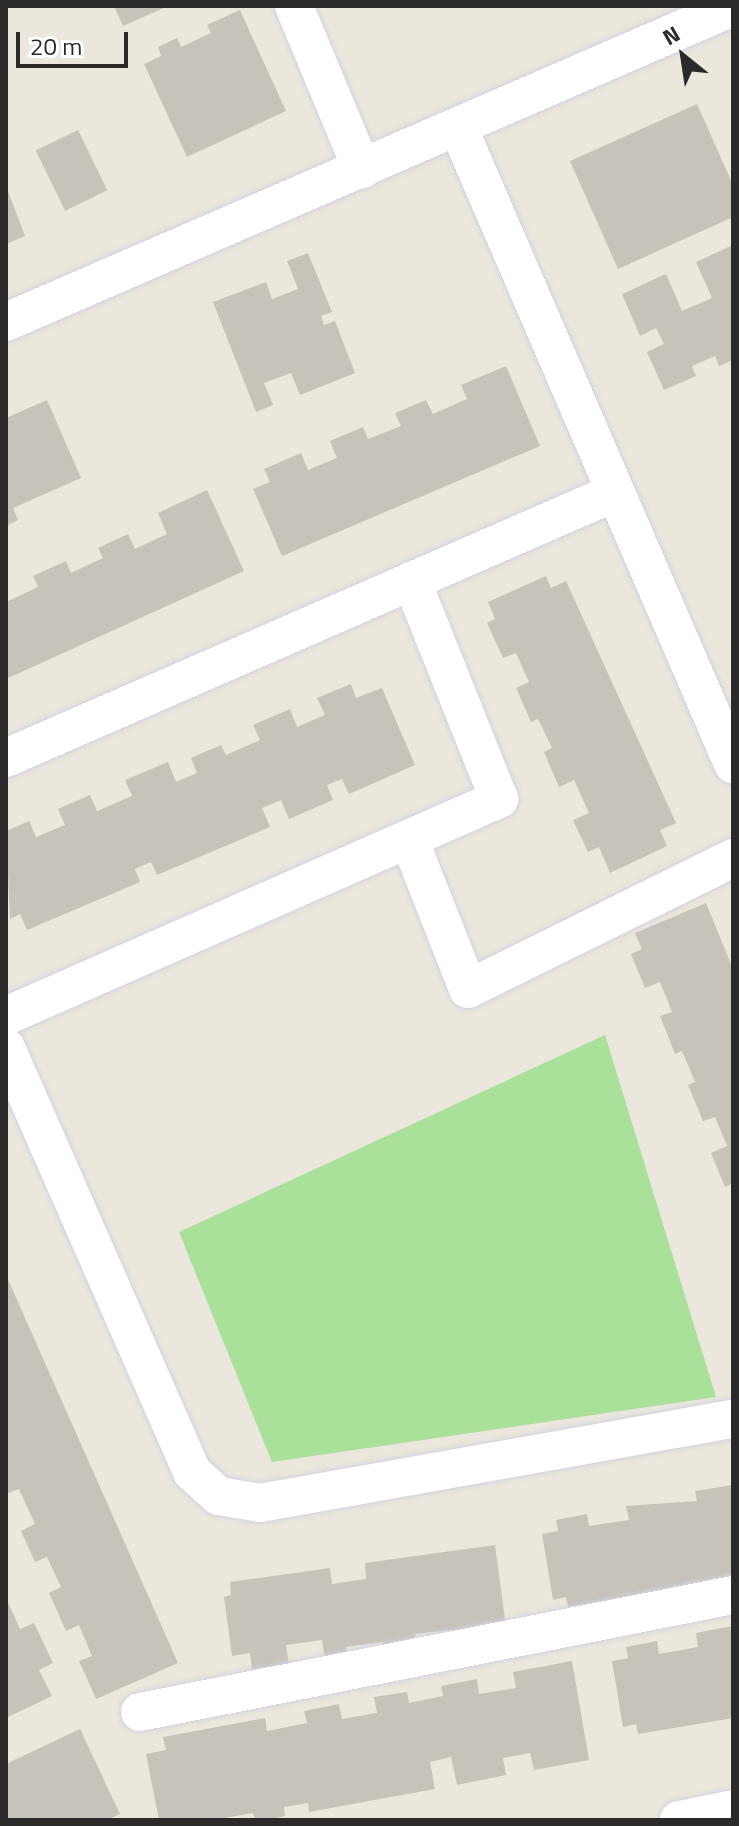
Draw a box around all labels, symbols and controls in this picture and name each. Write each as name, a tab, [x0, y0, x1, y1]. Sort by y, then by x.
scale bar	[20, 16, 132, 66]
north arrow	[643, 16, 723, 96]
text: N	[656, 17, 686, 54]
text: 20 m	[30, 28, 82, 64]

